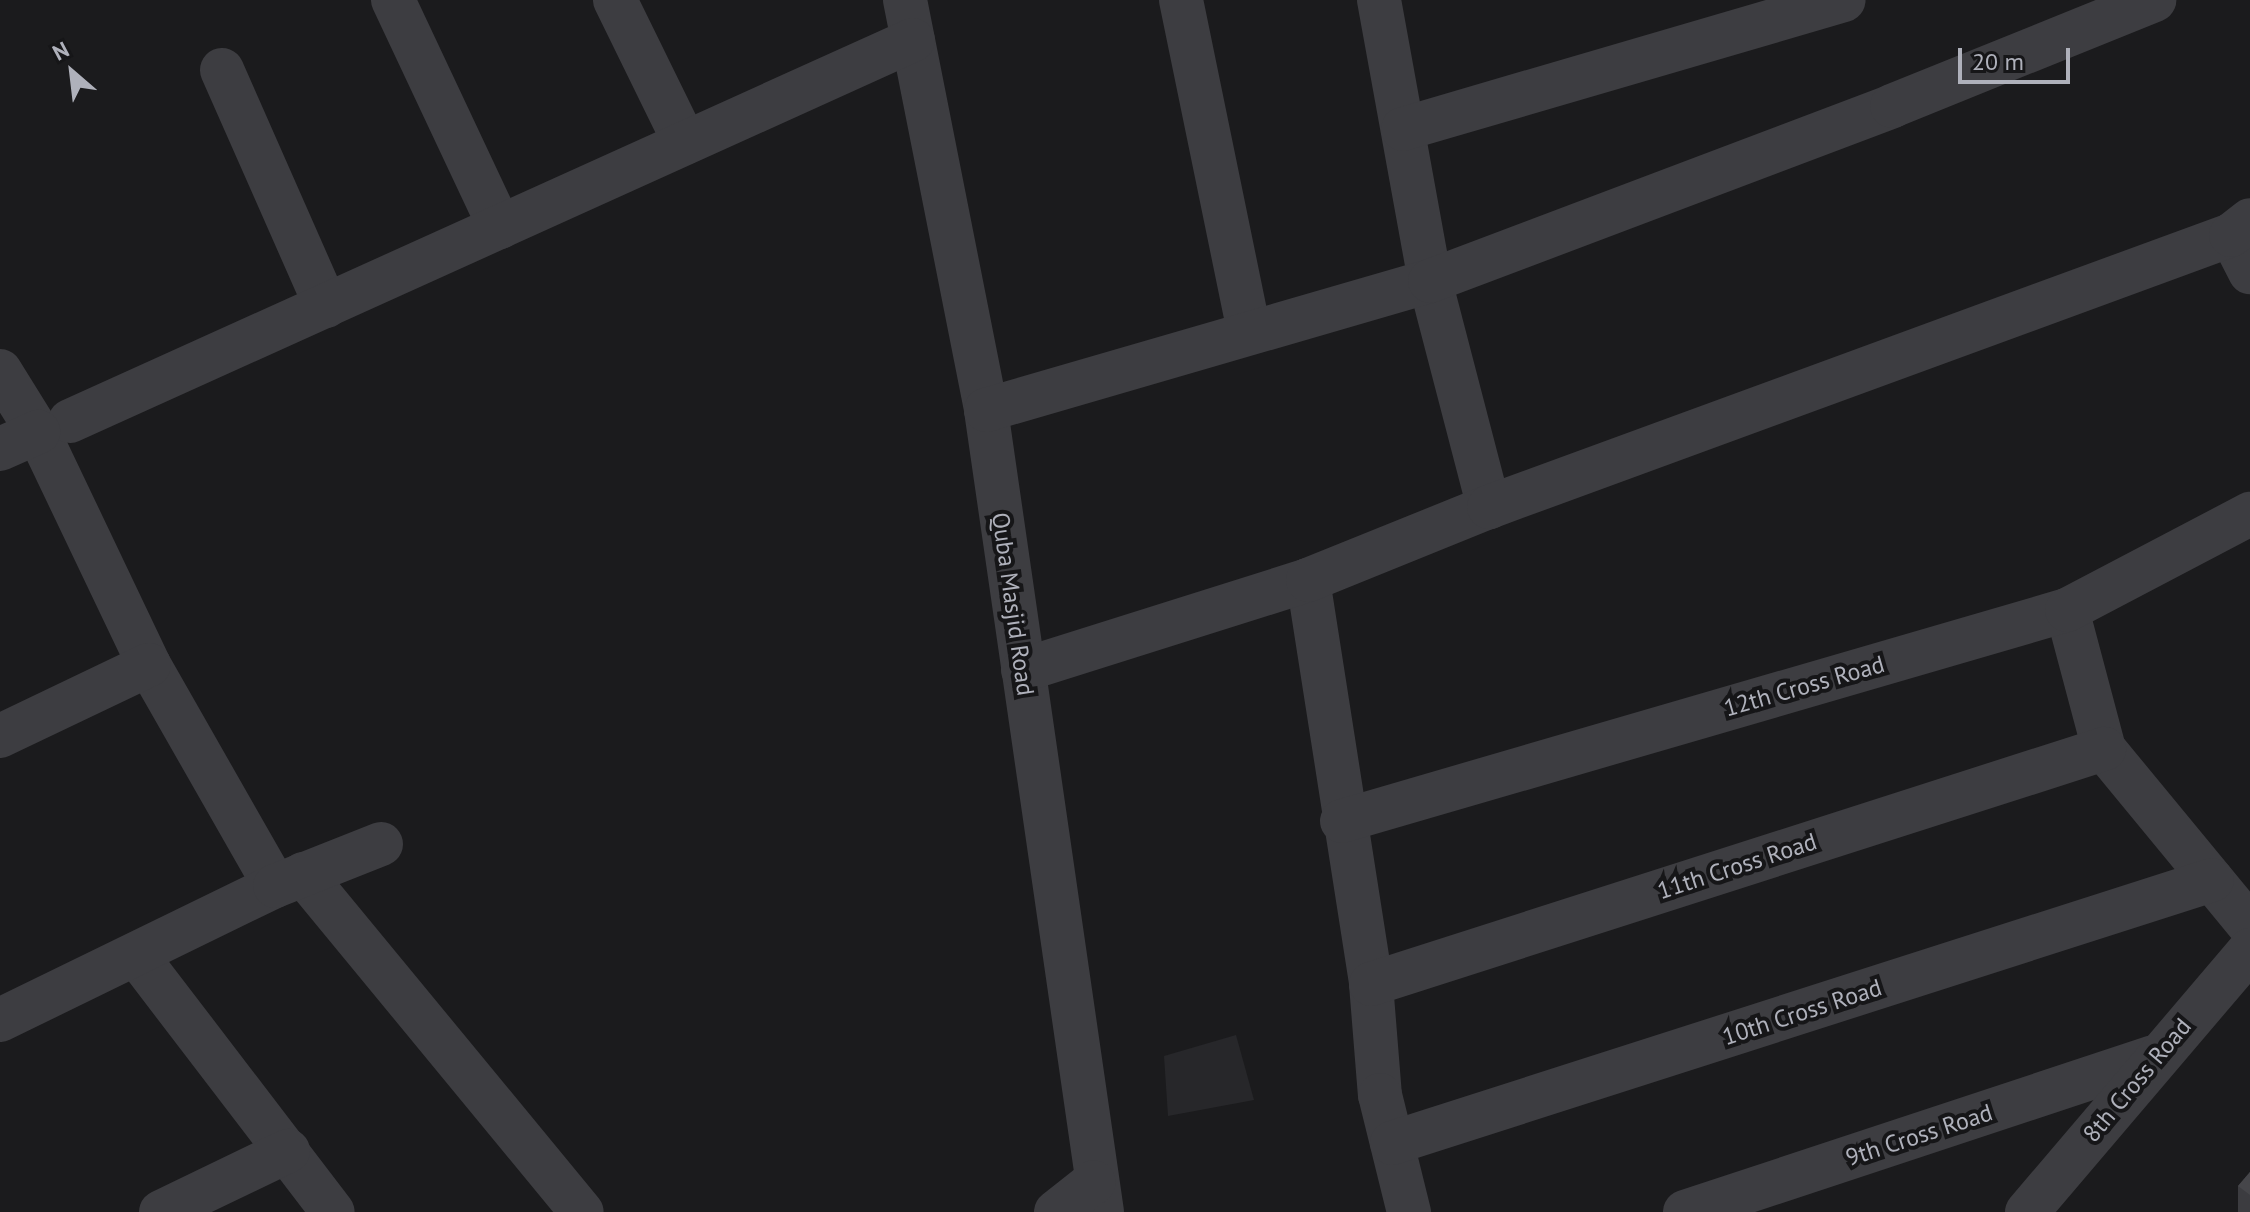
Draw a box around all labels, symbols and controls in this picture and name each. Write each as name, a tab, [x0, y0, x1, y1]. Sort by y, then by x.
north arrow	[32, 32, 112, 112]
scale bar	[1962, 32, 2074, 82]
text: N	[48, 35, 74, 67]
text: 20 m	[1972, 46, 2024, 77]
street label: Quba Masjid Road	[986, 511, 1040, 697]
street label: 12th Cross Road	[1720, 649, 1888, 723]
street label: 11th Cross Road	[1654, 827, 1820, 905]
street label: 10th Cross Road	[1719, 973, 1885, 1051]
street label: 8th Cross Road	[2077, 1012, 2197, 1148]
street label: 9th Cross Road	[1842, 1098, 1996, 1172]

